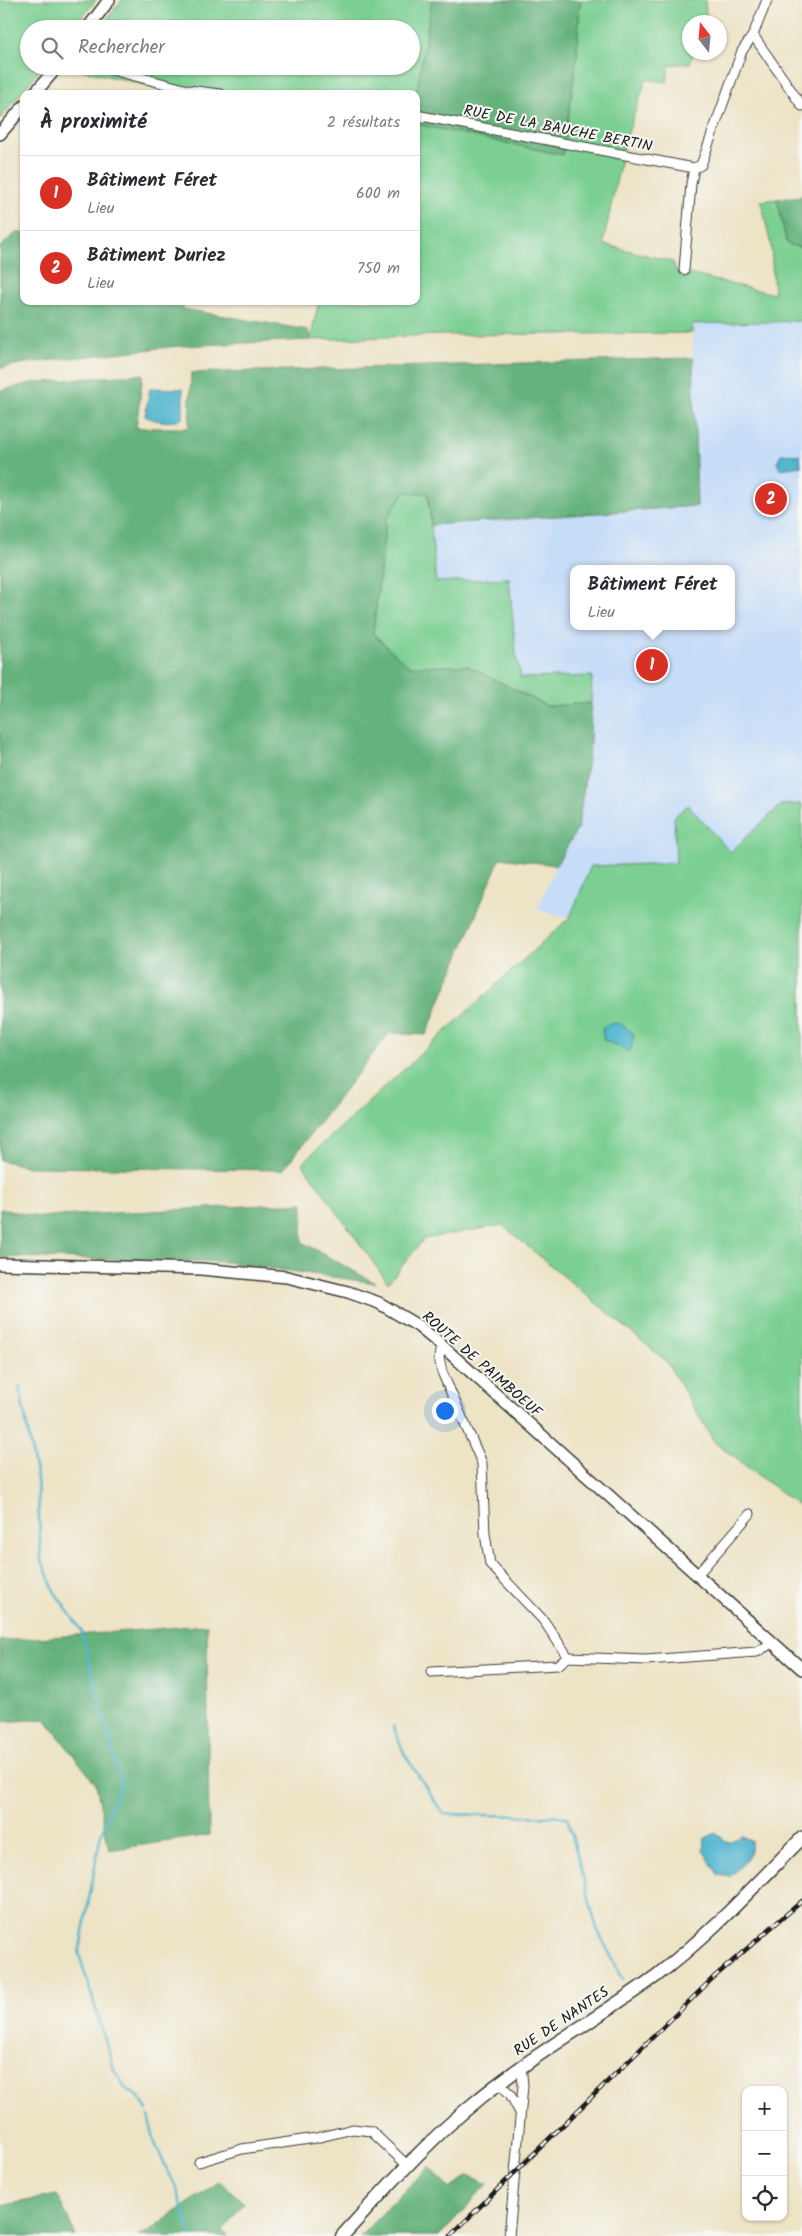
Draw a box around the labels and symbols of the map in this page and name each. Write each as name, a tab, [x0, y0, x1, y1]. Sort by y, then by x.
north arrow	[682, 15, 727, 60]
street label: RUE DE LA BAUCHE BERTIN	[461, 99, 654, 159]
pin: 2	[755, 480, 787, 518]
pin: 1	[636, 646, 668, 684]
street label: ROUTE DE PAIMBOEUF	[416, 1306, 548, 1425]
your location	[432, 1398, 458, 1424]
street label: RUE DE NANTES	[509, 1981, 614, 2063]

